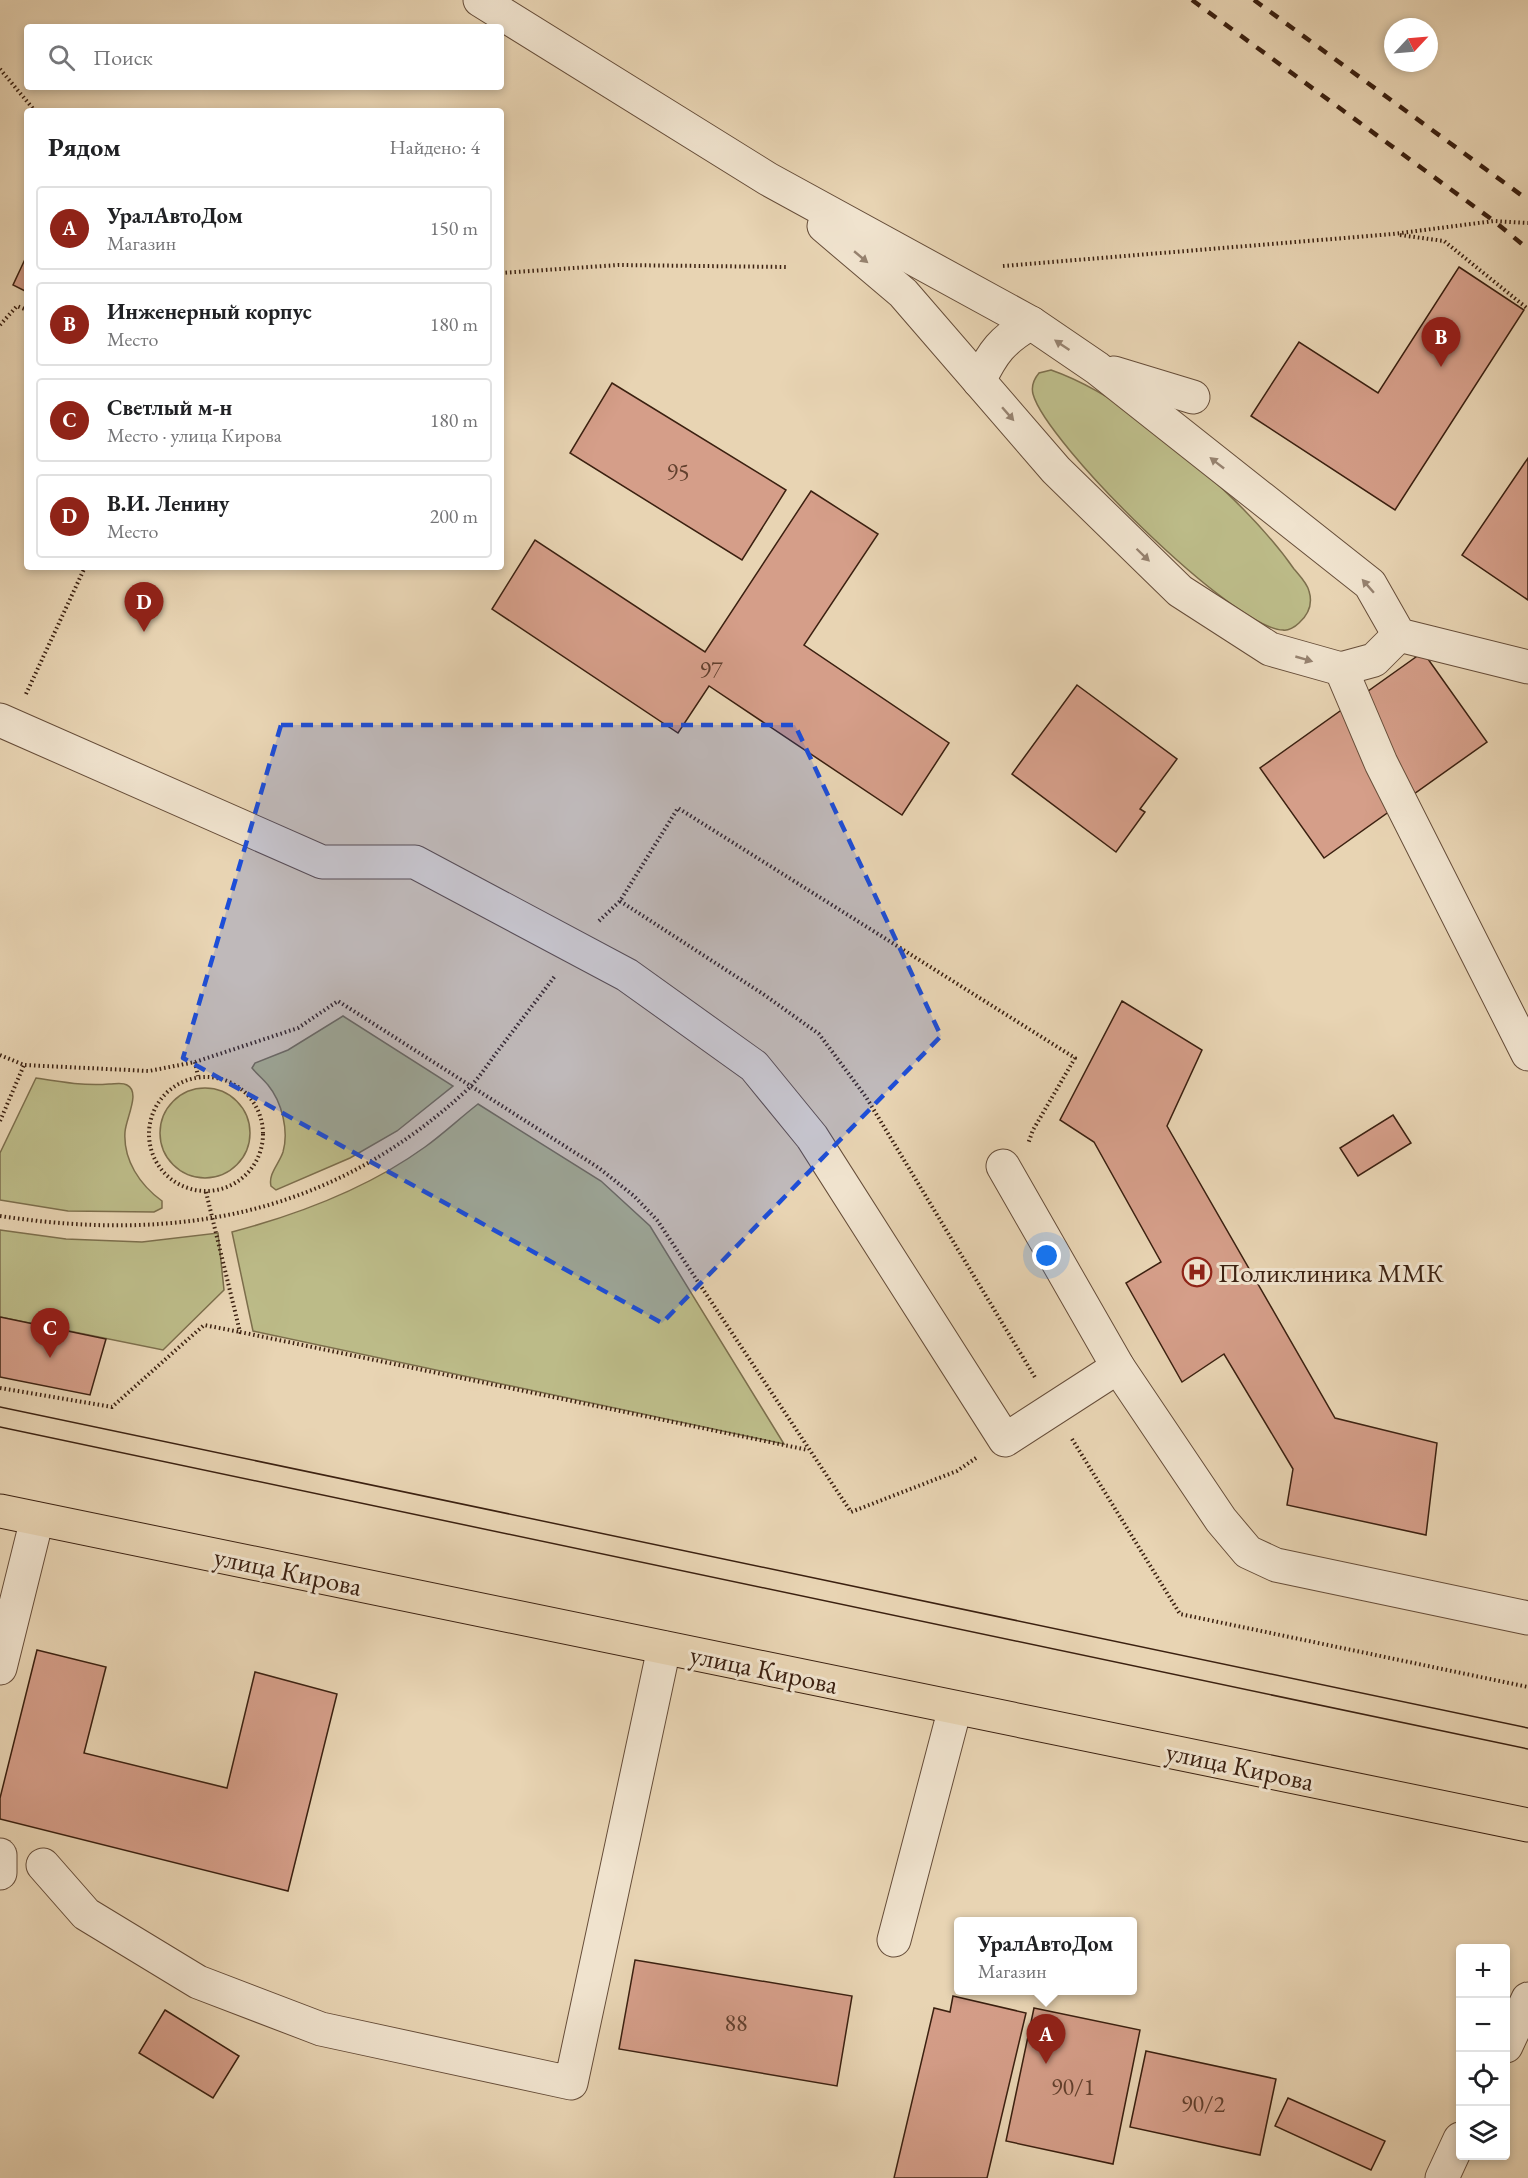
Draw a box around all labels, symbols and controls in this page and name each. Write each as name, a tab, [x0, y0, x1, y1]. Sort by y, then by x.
north arrow	[1384, 18, 1438, 72]
search box	[24, 24, 504, 90]
icon: search	[45, 41, 78, 74]
text: Поиск	[93, 43, 153, 72]
text: Рядом	[48, 130, 121, 164]
text: Найдено: 4	[389, 134, 480, 160]
text: УралАвтоДом	[107, 201, 243, 230]
text: A	[62, 215, 77, 241]
text: 150 m	[430, 215, 478, 241]
text: Магазин	[107, 230, 176, 256]
one-way arrow	[853, 250, 868, 263]
text: Инженерный корпус	[107, 297, 312, 326]
text: B	[63, 311, 76, 337]
text: 180 m	[430, 311, 478, 337]
pin: B	[1422, 318, 1460, 367]
text: Место	[107, 326, 158, 352]
one-way arrow	[1054, 339, 1071, 350]
text: Светлый м-н	[107, 393, 232, 422]
one-way arrow	[1001, 406, 1014, 421]
text: C	[62, 407, 77, 433]
text: 180 m	[430, 407, 478, 433]
text: Место · улица Кирова	[107, 422, 282, 448]
house number: 95	[666, 456, 690, 487]
one-way arrow	[1209, 457, 1225, 470]
text: В.И. Ленину	[107, 489, 229, 518]
text: D	[62, 503, 77, 529]
text: 200 m	[430, 503, 478, 529]
text: Место	[107, 518, 158, 544]
one-way arrow	[1135, 547, 1149, 561]
one-way arrow	[1361, 578, 1375, 593]
pin: D	[124, 582, 164, 632]
house number: 97	[699, 654, 723, 685]
one-way arrow	[1296, 655, 1314, 664]
your location	[1032, 1241, 1061, 1270]
place label: Поликлиника ММК	[1218, 1255, 1444, 1290]
hospital icon: Поликлиника ММК	[1181, 1256, 1213, 1288]
pin: C	[31, 1308, 70, 1358]
street label: улица Кирова	[211, 1538, 365, 1604]
street label: улица Кирова	[687, 1636, 841, 1702]
street label: улица Кирова	[1163, 1733, 1317, 1799]
popup	[954, 1917, 1137, 1995]
text: УралАвтоДом	[978, 1929, 1113, 1958]
map controls	[1456, 1944, 1510, 2160]
button: +	[1456, 1944, 1510, 1998]
text: Магазин	[978, 1958, 1047, 1984]
button: −	[1456, 1998, 1510, 2052]
house number: 88	[724, 2007, 748, 2038]
pin: A	[1026, 2014, 1066, 2064]
button: locate	[1456, 2052, 1510, 2106]
house number: 90/1	[1051, 2071, 1095, 2102]
house number: 90/2	[1181, 2088, 1226, 2119]
button: layers	[1456, 2106, 1510, 2160]

